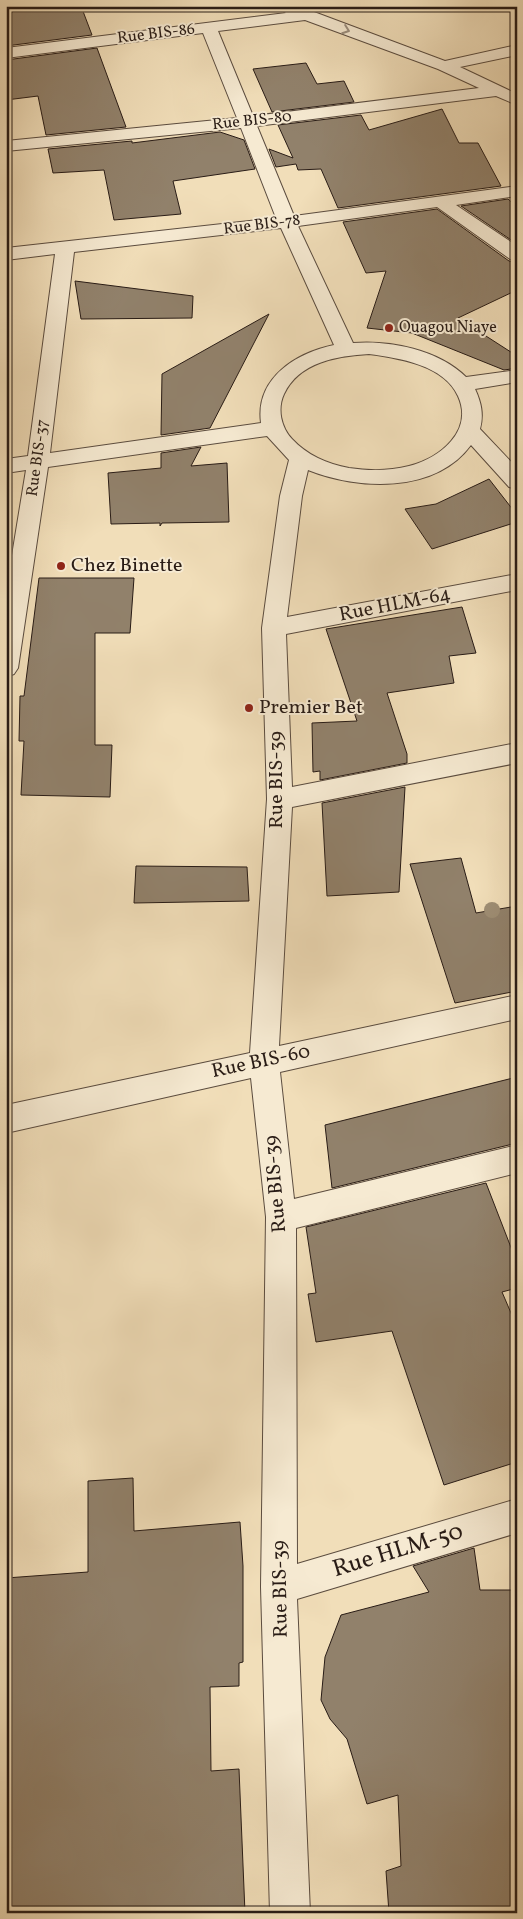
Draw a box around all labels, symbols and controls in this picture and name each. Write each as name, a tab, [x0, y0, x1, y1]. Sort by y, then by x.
street label: Rue BIS-86	[116, 18, 196, 50]
one-way arrow	[342, 24, 350, 34]
street label: Rue BIS-80	[211, 106, 293, 136]
street label: Rue BIS-78	[222, 209, 302, 241]
place label: Ouagou Niaye	[399, 317, 497, 339]
marker: Ouagou Niaye	[383, 322, 395, 334]
street label: Rue BIS-37	[22, 418, 54, 498]
place label: Chez Binette	[71, 552, 183, 580]
marker: Chez Binette	[55, 560, 67, 572]
street label: Rue HLM-64	[337, 580, 453, 630]
place label: Premier Bet	[259, 694, 363, 722]
marker: Premier Bet	[243, 702, 255, 714]
street label: Rue BIS-39	[263, 731, 291, 829]
street label: Rue BIS-60	[209, 1038, 313, 1086]
street label: Rue BIS-39	[258, 1134, 294, 1234]
street label: Rue HLM-50	[328, 1515, 468, 1587]
street label: Rue BIS-39	[266, 1540, 296, 1638]

